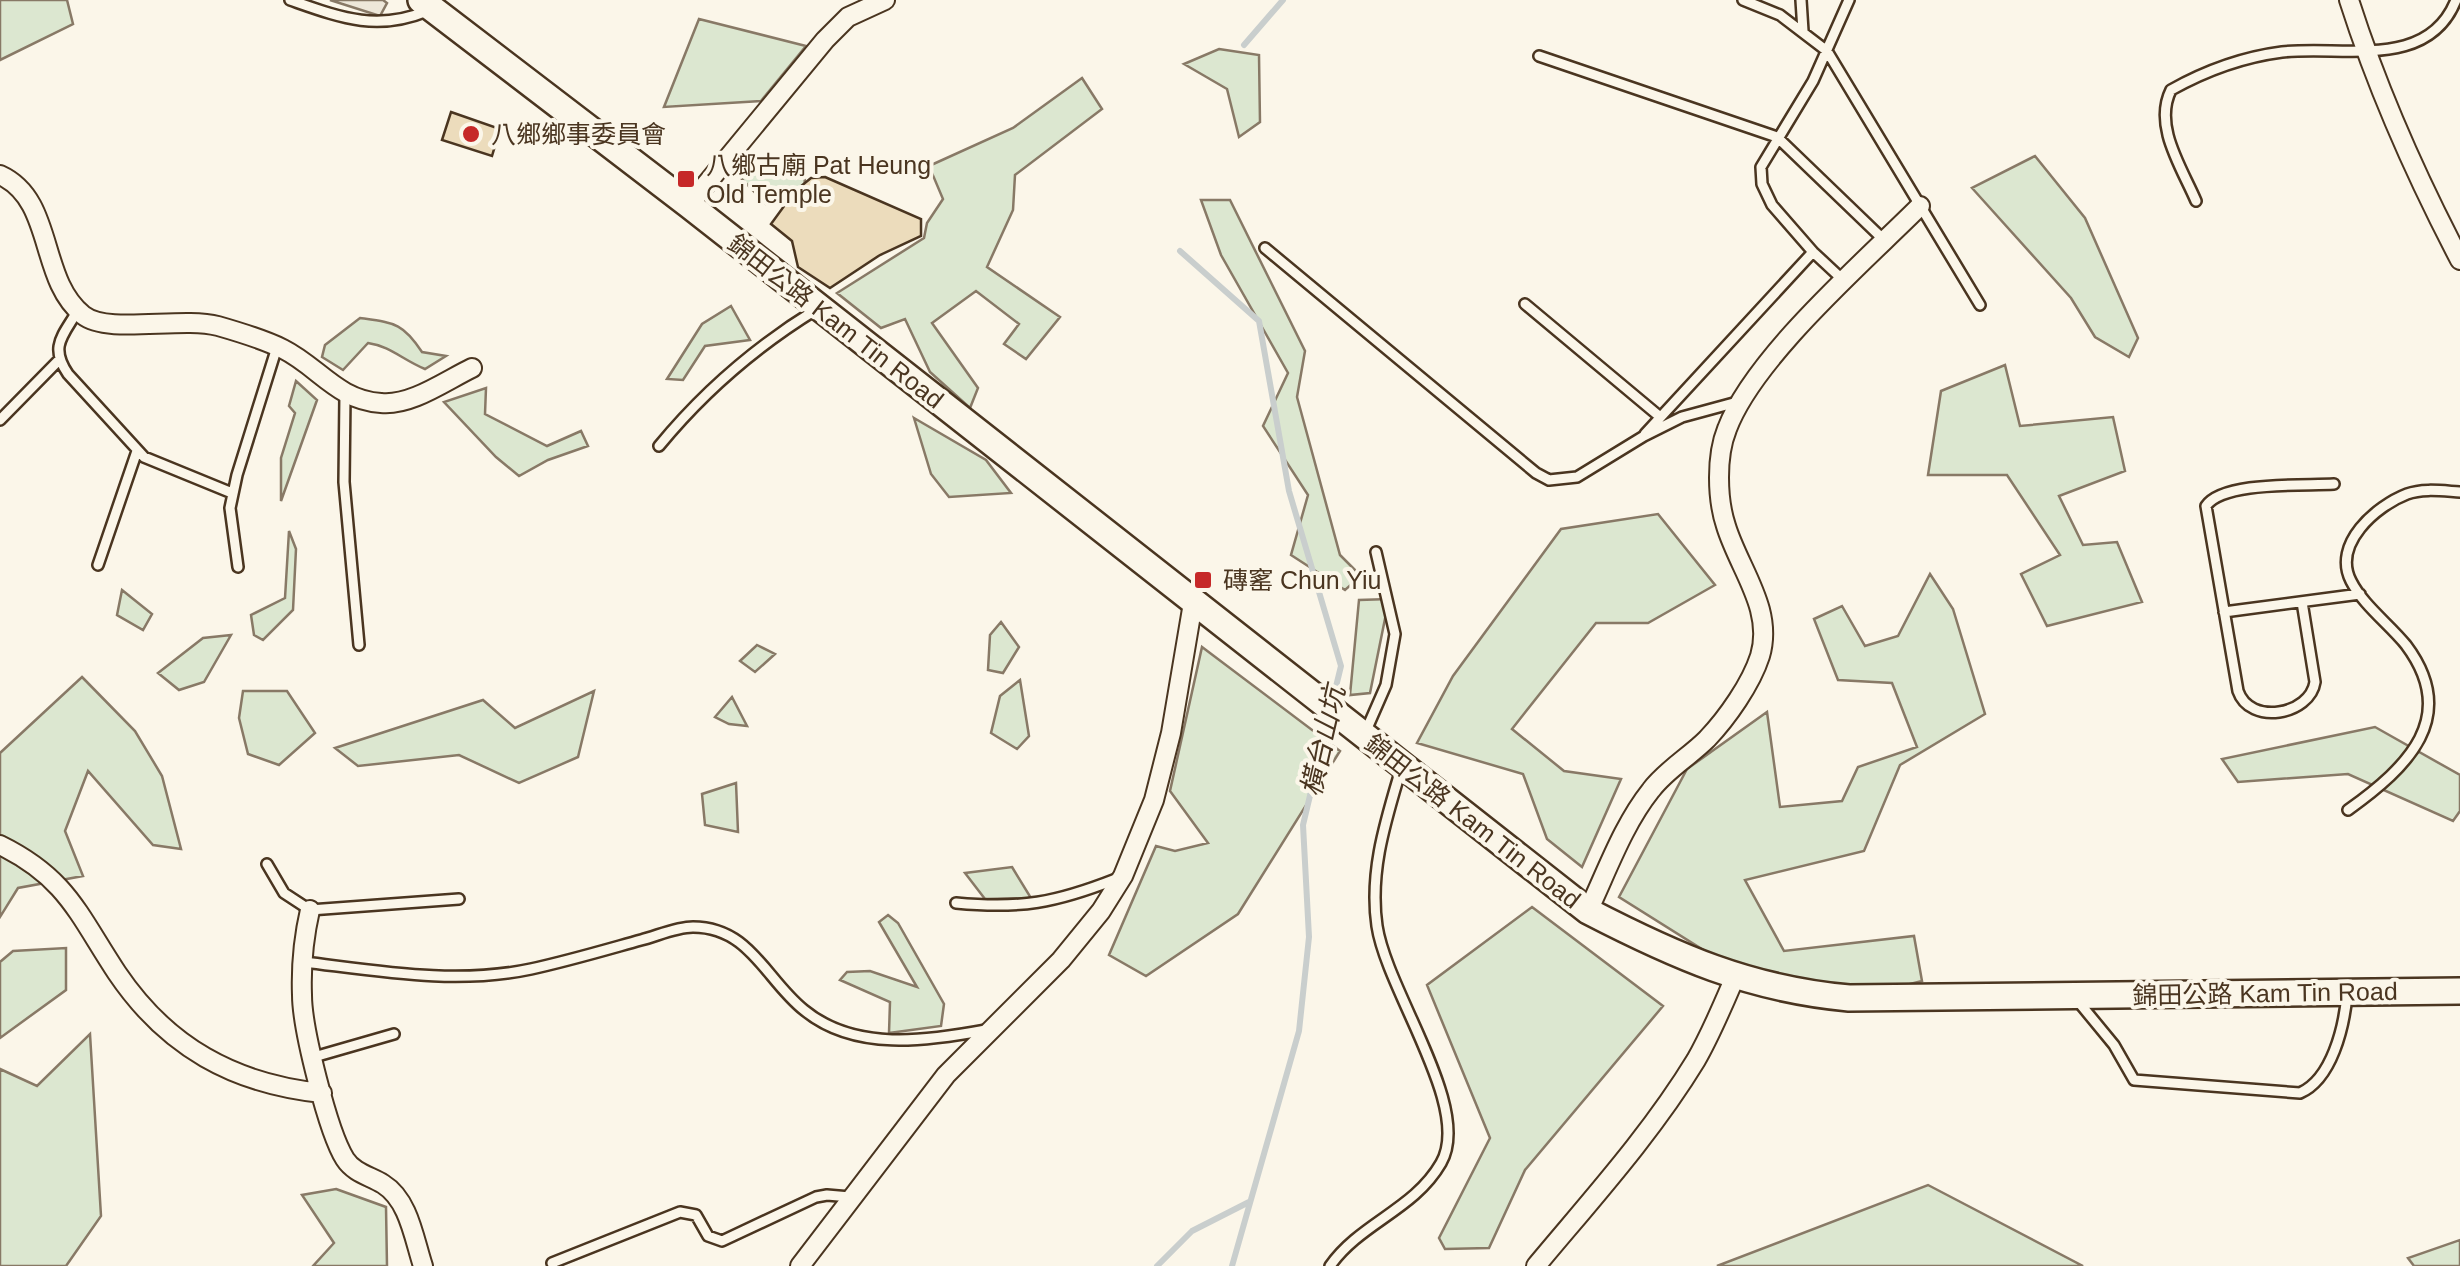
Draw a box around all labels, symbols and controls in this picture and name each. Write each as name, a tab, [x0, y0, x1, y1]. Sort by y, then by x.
place label: 八鄉鄉事委員會	[491, 120, 666, 148]
marker: 八鄉鄉事委員會	[460, 123, 482, 145]
place label: 八鄉古廟 Pat Heung Old Temple	[706, 151, 931, 208]
marker: 八鄉古廟 Pat Heung Old Temple	[675, 168, 697, 190]
street label: 錦田公路 Kam Tin Road	[723, 228, 949, 414]
place label: 磚窰 Chun Yiu	[1223, 566, 1381, 594]
marker: 磚窰 Chun Yiu	[1192, 569, 1214, 591]
water label: 橫台山坑	[1295, 679, 1352, 799]
street label: 錦田公路 Kam Tin Road	[1360, 728, 1586, 914]
street label: 錦田公路 Kam Tin Road	[2132, 977, 2398, 1009]

